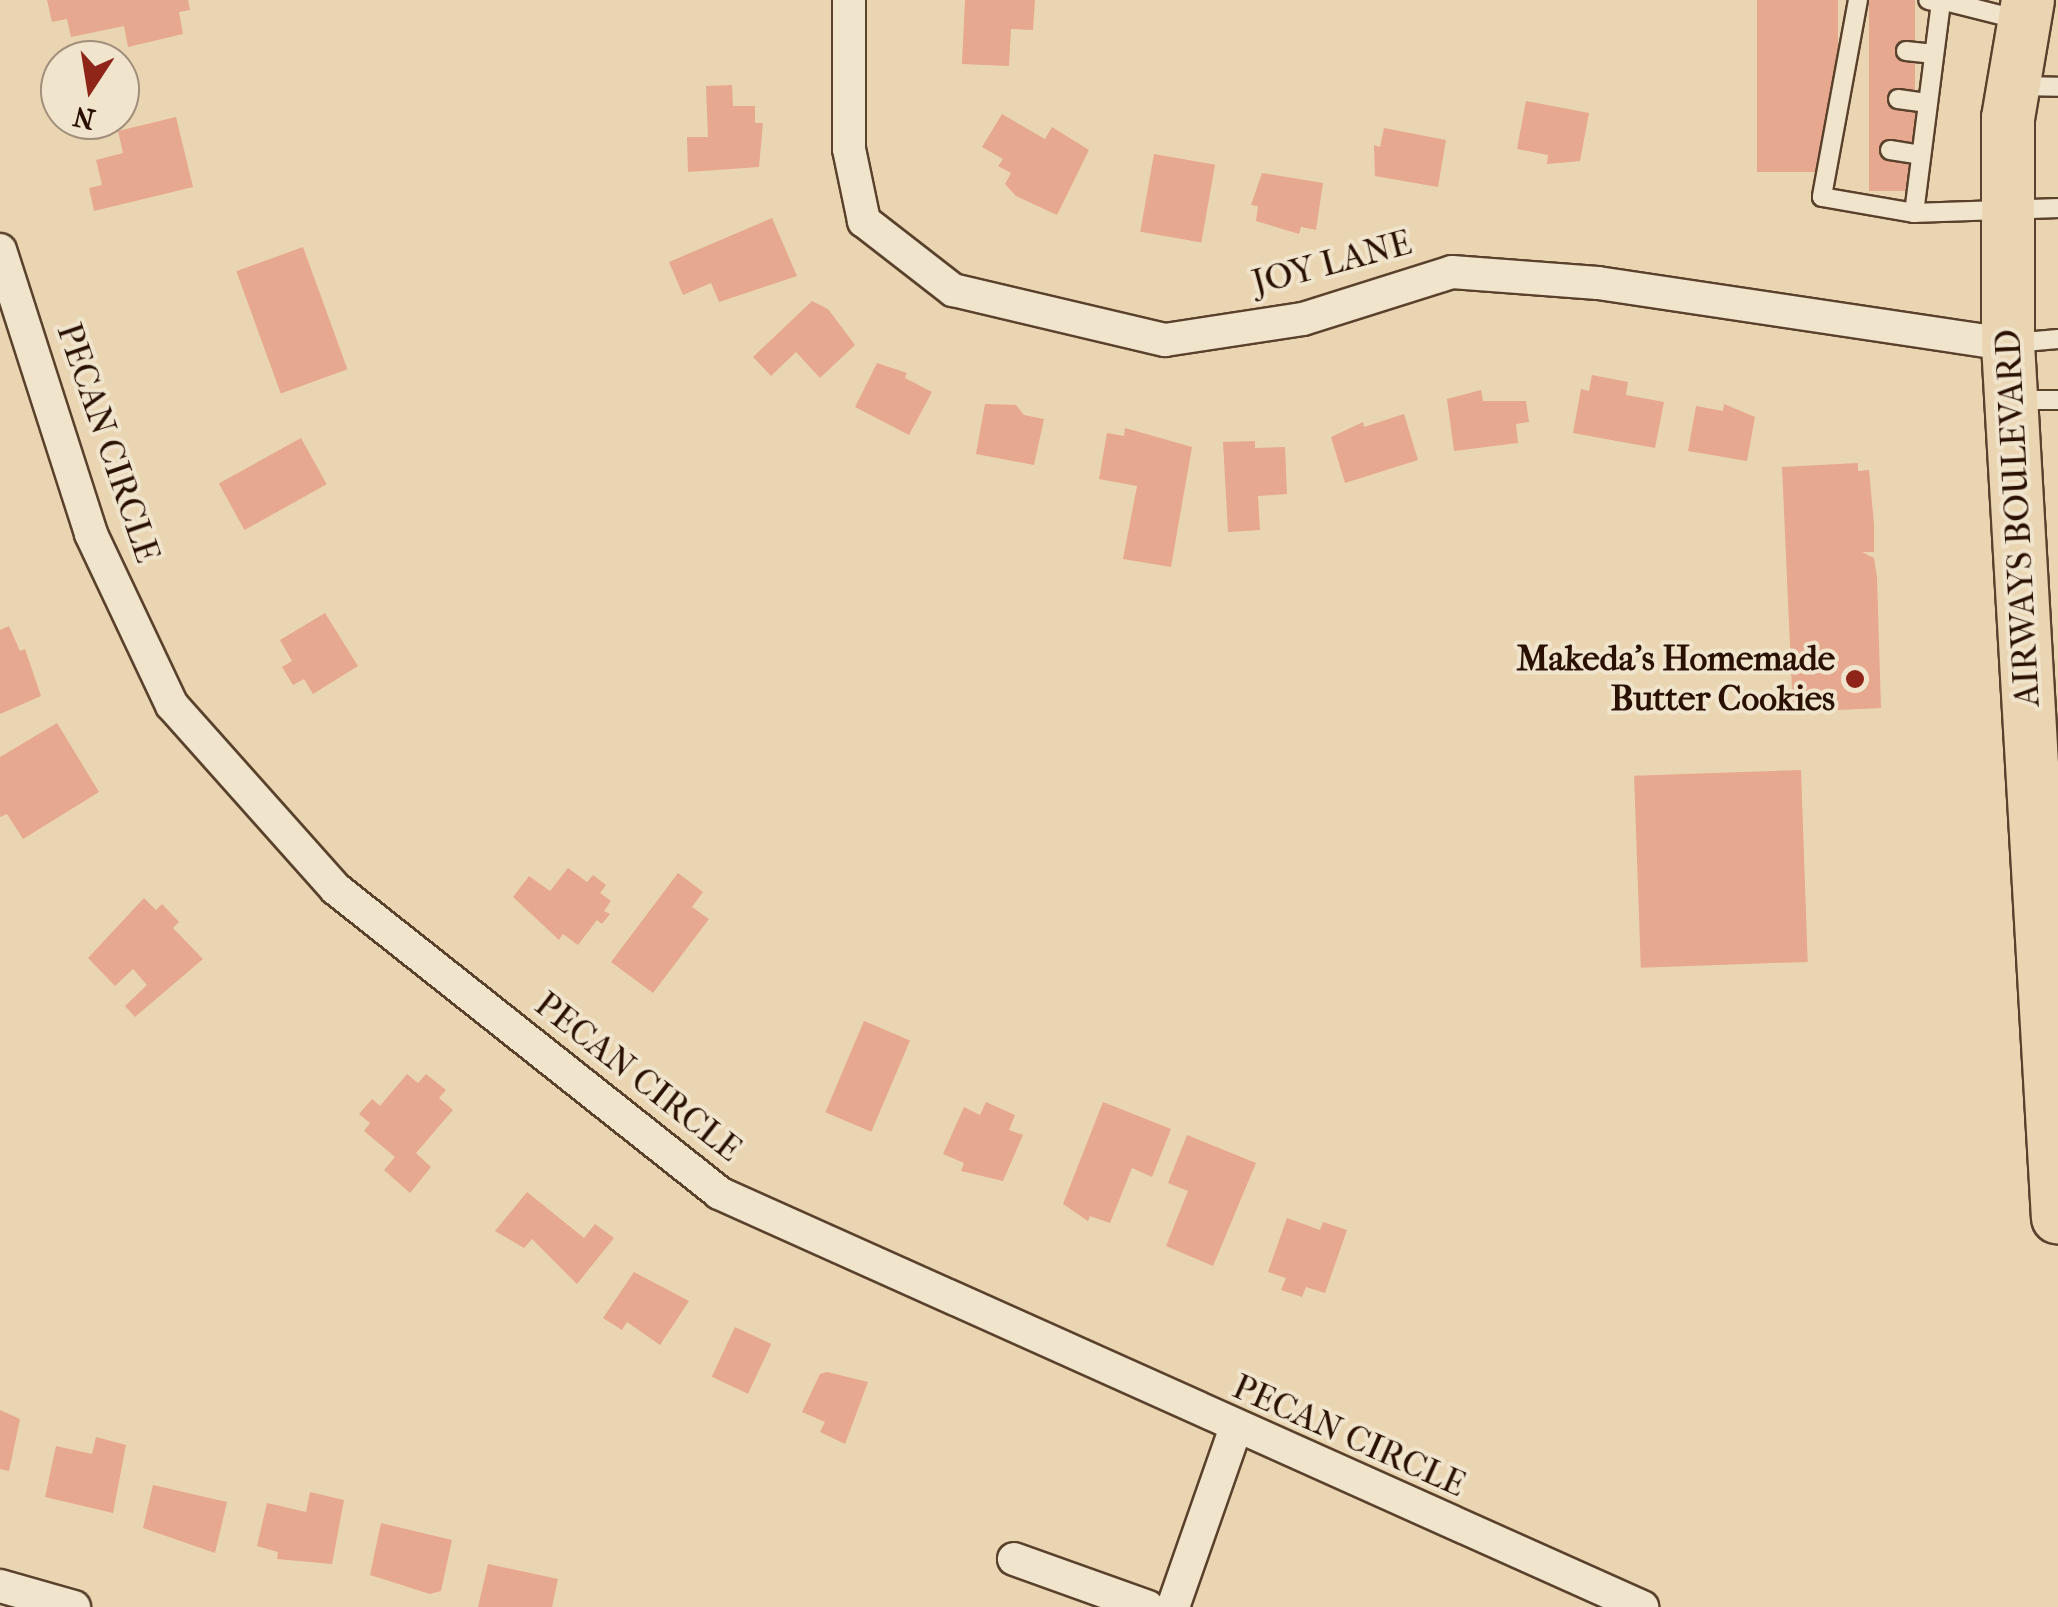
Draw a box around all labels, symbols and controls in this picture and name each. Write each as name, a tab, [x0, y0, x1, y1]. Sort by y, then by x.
north arrow	[40, 40, 140, 140]
text: N	[70, 100, 98, 136]
street label: JOY LANE	[1248, 222, 1416, 304]
street label: PECAN CIRCLE	[47, 318, 169, 568]
street label: AIRWAYS BOULEVARD	[1987, 328, 2049, 708]
place label: Makeda’s Homemade Butter Cookies	[1517, 638, 1835, 720]
marker: Makeda’s Homemade Butter Cookies	[1844, 668, 1866, 690]
street label: PECAN CIRCLE	[526, 983, 750, 1171]
street label: PECAN CIRCLE	[1226, 1366, 1472, 1506]

